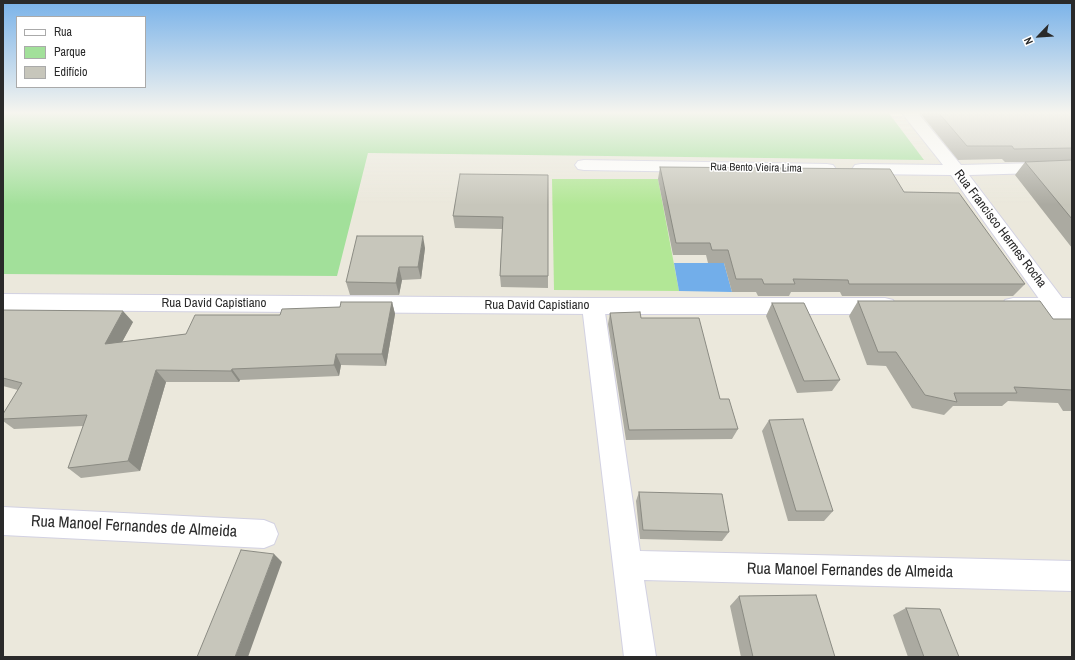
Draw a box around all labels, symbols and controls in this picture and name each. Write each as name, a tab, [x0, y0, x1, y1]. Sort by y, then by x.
legend	[16, 16, 146, 88]
north arrow	[1019, 16, 1059, 56]
text: Rua	[54, 24, 72, 40]
text: N	[1020, 35, 1036, 47]
text: Parque	[54, 44, 86, 60]
text: Edifício	[54, 64, 87, 80]
street label: Rua Bento Vieira Lima	[710, 161, 802, 175]
street label: Rua Francisco Hermes Rocha	[951, 167, 1049, 291]
street label: Rua David Capistiano	[162, 296, 266, 312]
street label: Rua David Capistiano	[485, 298, 589, 314]
street label: Rua Manoel Fernandes de Almeida	[30, 512, 238, 542]
street label: Rua Manoel Fernandes de Almeida	[747, 560, 953, 582]

